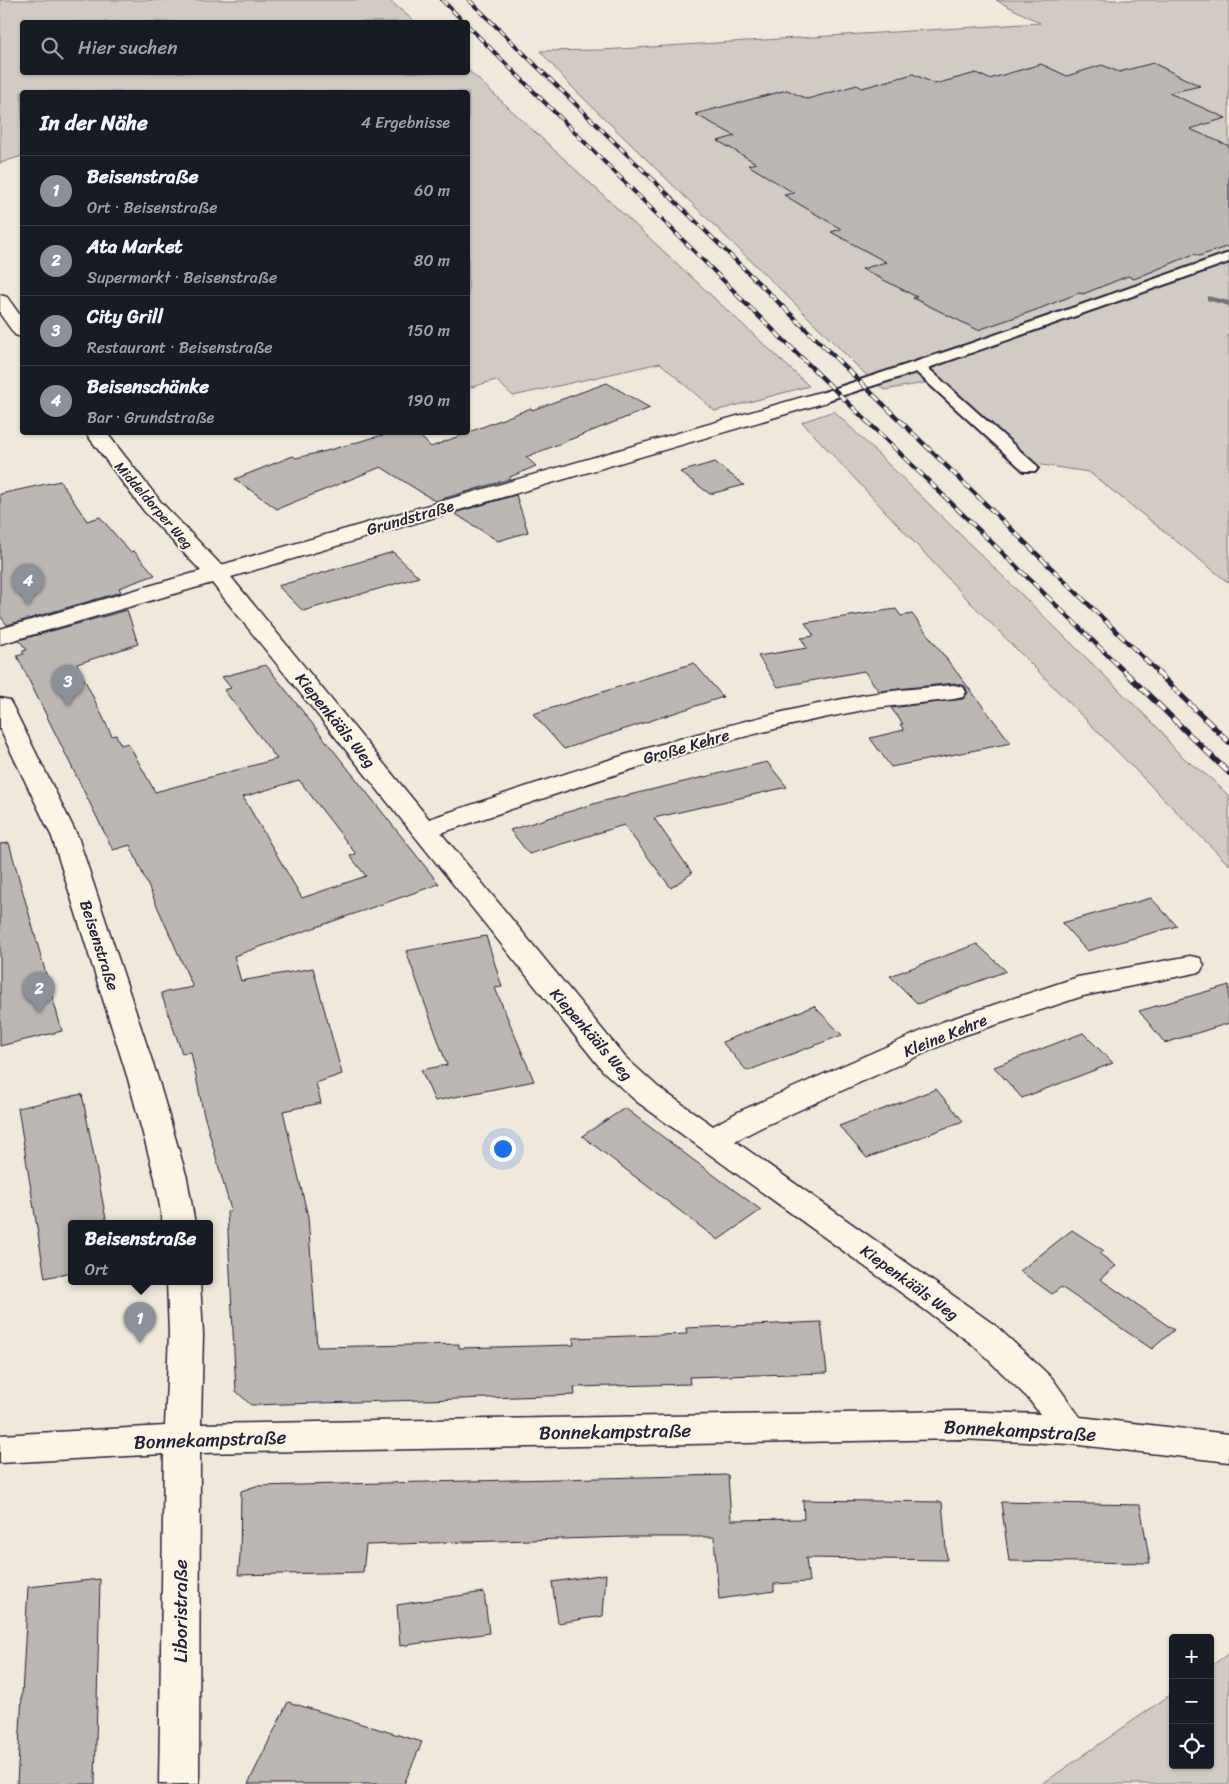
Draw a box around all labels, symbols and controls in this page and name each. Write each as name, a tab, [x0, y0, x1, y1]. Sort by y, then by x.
search box	[20, 20, 470, 75]
text: Hier suchen	[78, 31, 178, 64]
icon: search	[38, 34, 66, 62]
text: In der Nähe	[40, 104, 148, 142]
text: 4 Ergebnisse	[361, 108, 450, 137]
text: Beisenstraße	[87, 160, 198, 193]
text: 1	[53, 176, 59, 205]
text: 60 m	[414, 176, 450, 205]
text: Ort · Beisenstraße	[87, 193, 217, 222]
text: Ata Market	[87, 230, 183, 263]
text: 2	[51, 246, 61, 275]
text: 80 m	[414, 246, 450, 275]
text: Supermarkt · Beisenstraße	[87, 263, 277, 292]
text: City Grill	[87, 300, 163, 333]
text: 3	[52, 316, 60, 345]
text: 150 m	[407, 316, 450, 345]
text: Restaurant · Beisenstraße	[87, 333, 273, 362]
text: Beisenschänke	[87, 370, 209, 403]
text: 4	[51, 386, 61, 415]
text: 190 m	[407, 386, 450, 415]
text: Bar · Grundstraße	[87, 403, 214, 432]
street label: Middeldorper Weg	[108, 456, 199, 555]
street label: Grundstraße	[363, 491, 458, 544]
pin: 4	[12, 564, 44, 605]
pin: 3	[52, 665, 84, 706]
street label: Kiepenkääls Weg	[288, 666, 384, 775]
street label: Große Kehre	[640, 720, 733, 773]
street label: Beisenstraße	[71, 896, 128, 994]
pin: 2	[23, 972, 55, 1013]
street label: Kiepenkääls Weg	[542, 981, 641, 1088]
street label: Kleine Kehre	[899, 1005, 992, 1065]
your location	[490, 1136, 516, 1162]
popup	[68, 1220, 213, 1285]
text: Beisenstraße	[85, 1222, 196, 1255]
street label: Kiepenkääls Weg	[854, 1236, 965, 1328]
text: Ort	[85, 1255, 109, 1284]
pin: 1	[124, 1302, 156, 1343]
street label: Bonnekampstraße	[943, 1410, 1097, 1451]
street label: Bonnekampstraße	[539, 1414, 692, 1449]
street label: Bonnekampstraße	[133, 1420, 287, 1459]
street label: Liboristraße	[164, 1559, 197, 1663]
map controls	[1169, 1634, 1214, 1769]
button: +	[1169, 1634, 1214, 1679]
button: −	[1169, 1679, 1214, 1724]
button: locate	[1169, 1724, 1214, 1769]

